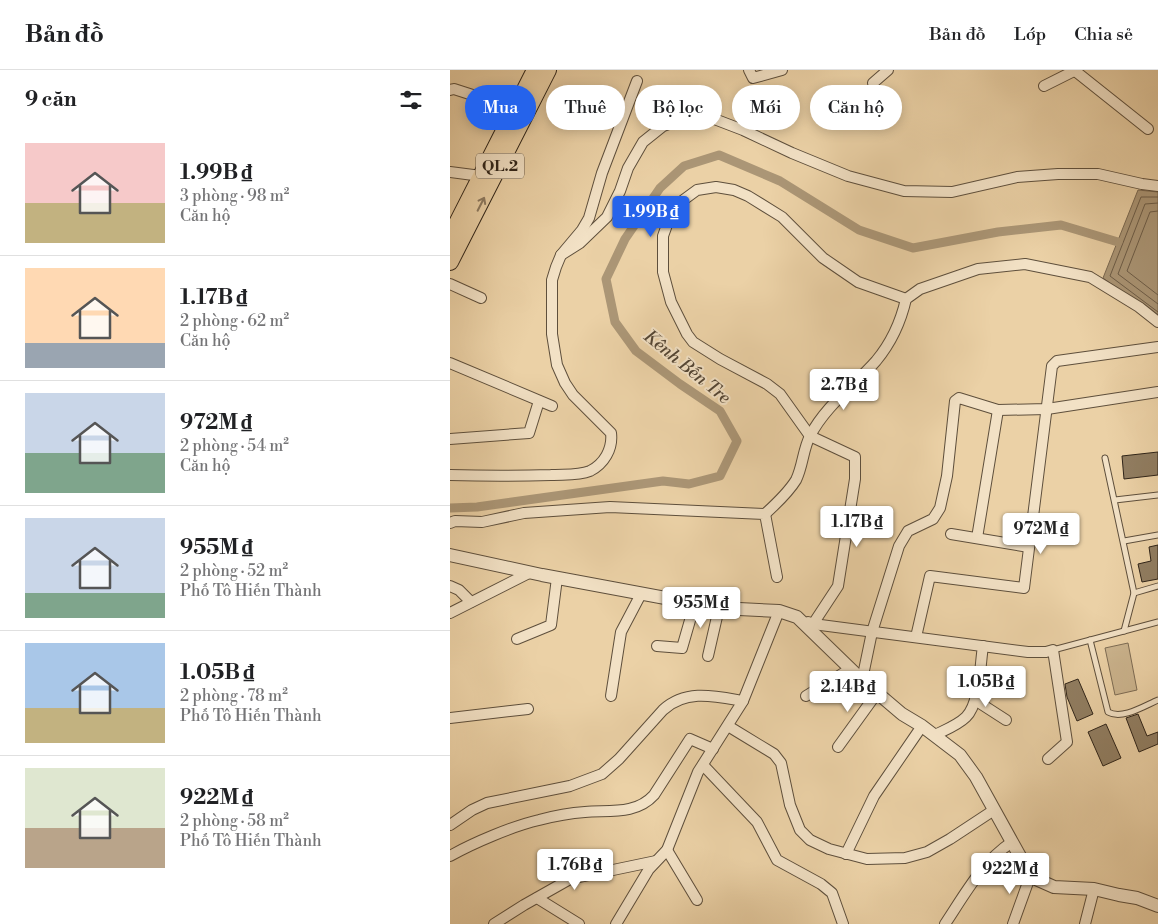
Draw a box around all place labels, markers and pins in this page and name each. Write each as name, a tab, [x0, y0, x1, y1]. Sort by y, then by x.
pin: 1.99B ₫	[605, 196, 697, 238]
pin: 2.7B ₫	[803, 368, 885, 411]
pin: 1.17B ₫	[811, 506, 903, 548]
pin: 972M ₫	[1000, 512, 1082, 555]
pin: 955M ₫	[660, 586, 742, 629]
pin: 1.05B ₫	[940, 666, 1032, 708]
pin: 2.14B ₫	[802, 670, 894, 713]
pin: 1.76B ₫	[529, 848, 621, 891]
pin: 922M ₫	[969, 852, 1051, 895]

